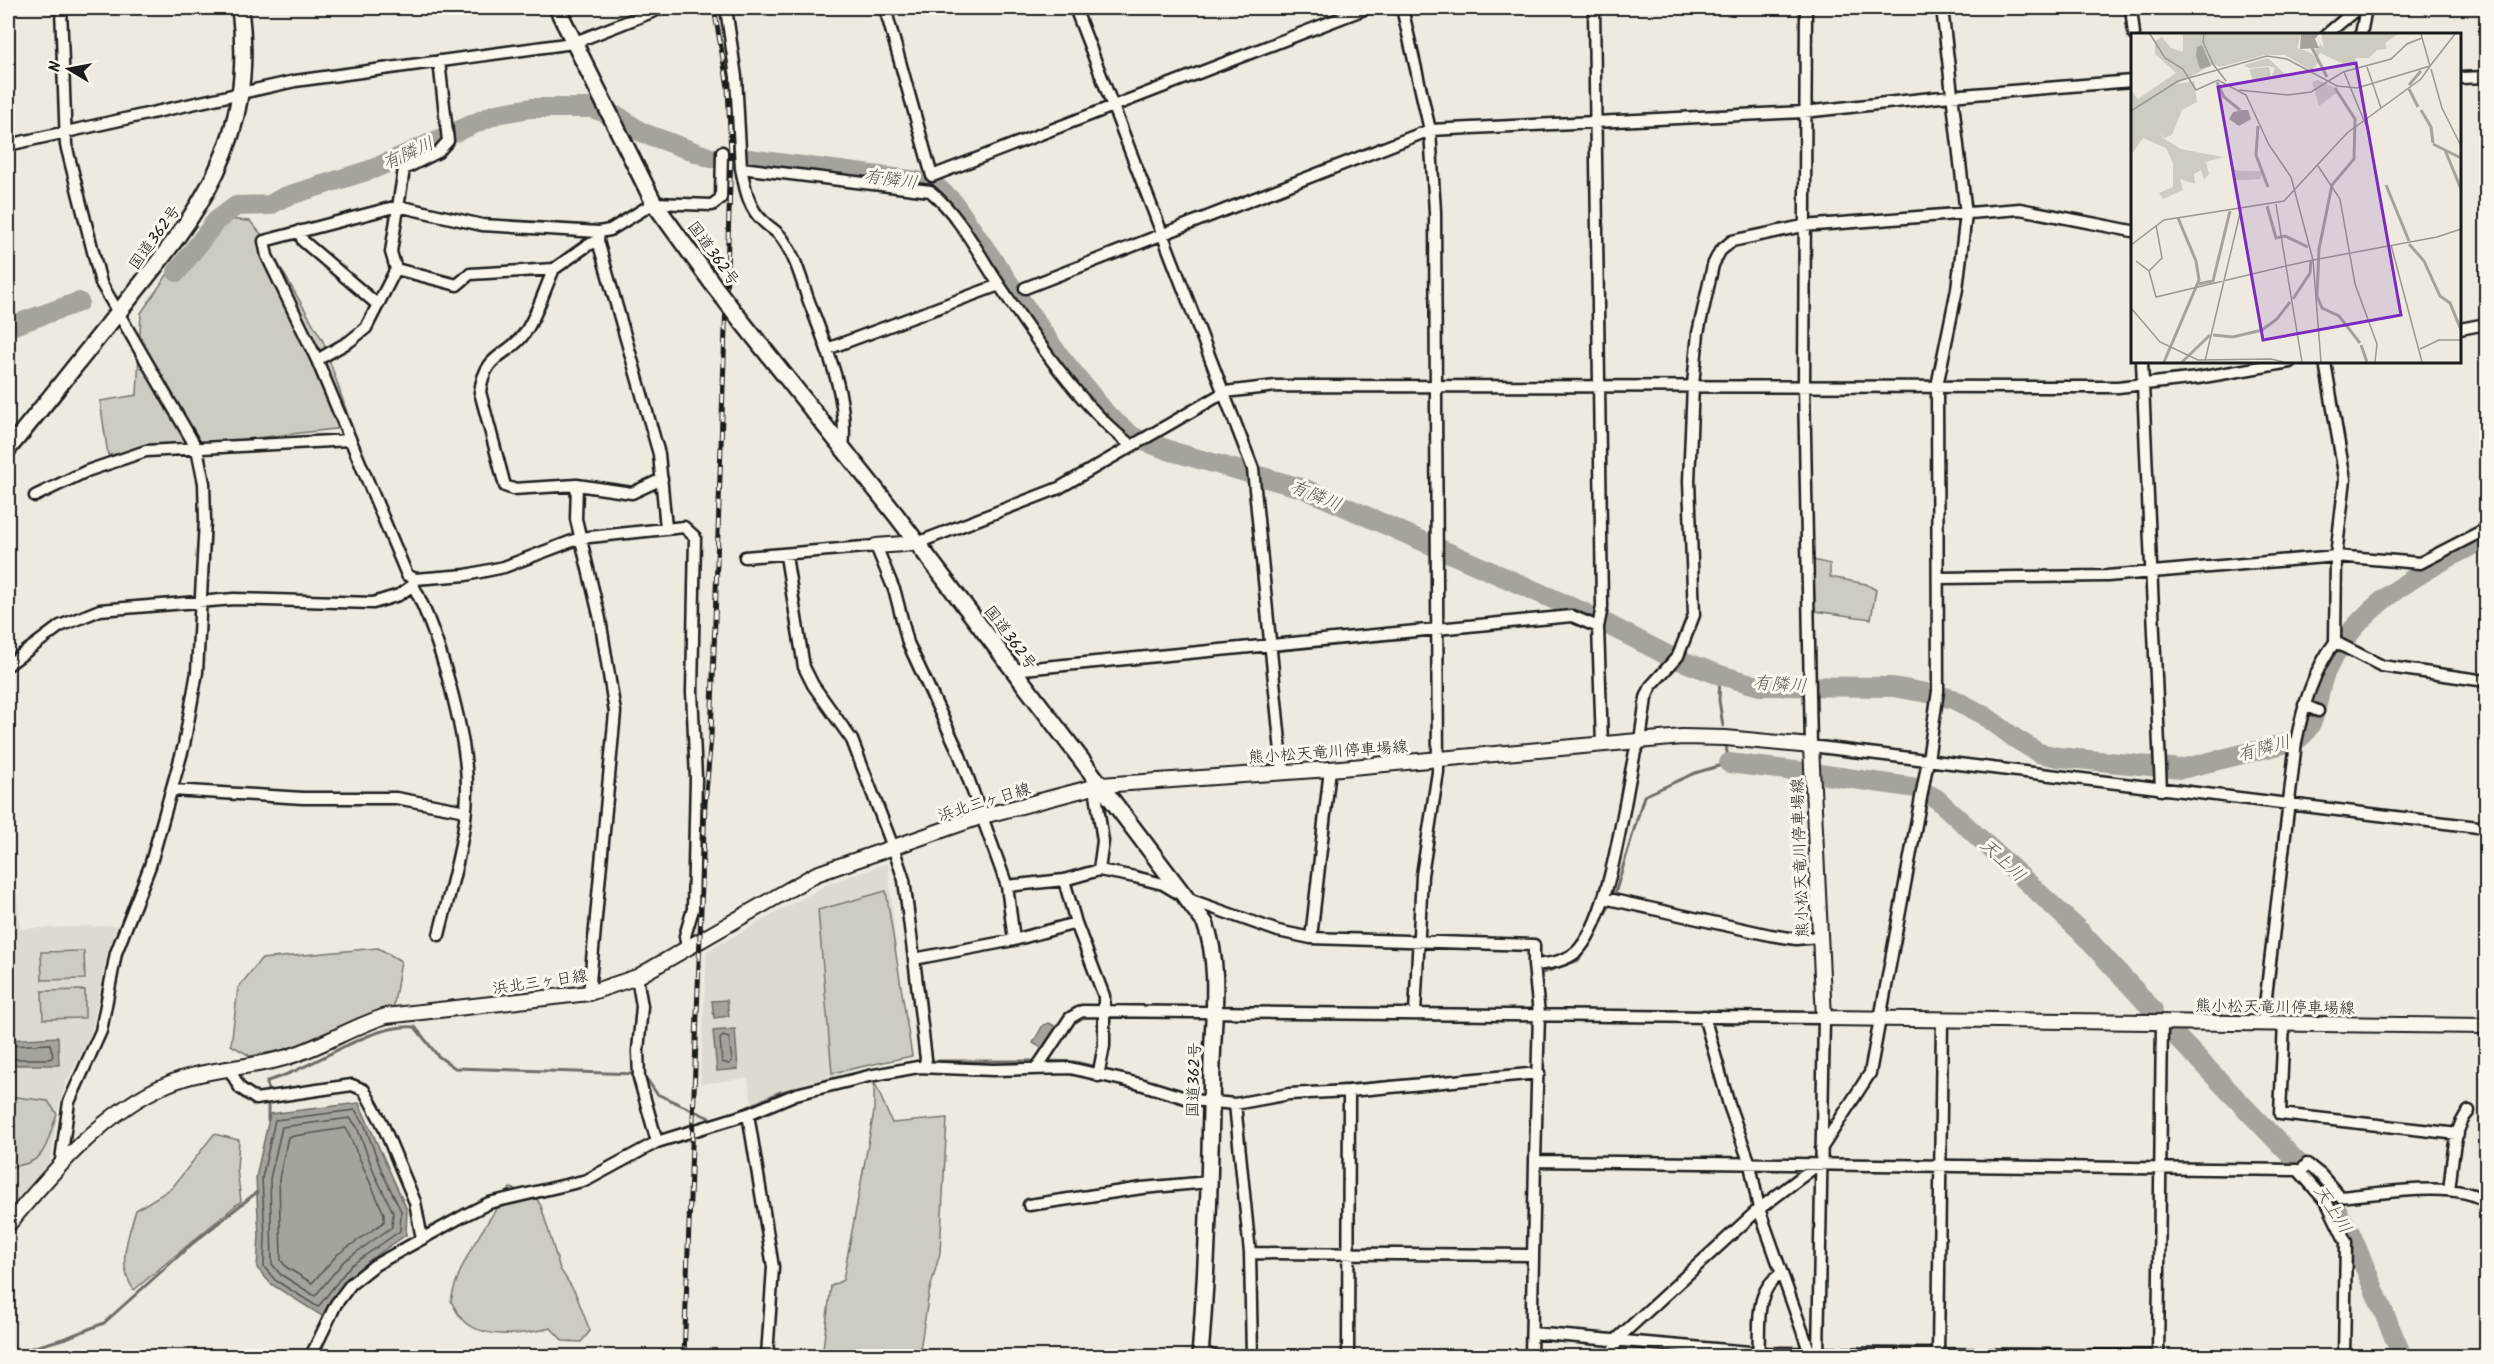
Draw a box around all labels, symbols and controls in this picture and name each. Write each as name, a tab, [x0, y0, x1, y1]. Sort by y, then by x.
inset map	[2131, 33, 2461, 363]
north arrow	[39, 39, 99, 99]
text: N	[43, 60, 69, 74]
water label: 有隣川	[378, 130, 439, 179]
water label: 有隣川	[862, 162, 920, 199]
street label: 国道362号	[123, 200, 187, 276]
street label: 国道362号	[681, 216, 745, 292]
water label: 有隣川	[1285, 473, 1346, 520]
street label: 国道362号	[977, 600, 1042, 676]
water label: 有隣川	[1752, 669, 1808, 702]
water label: 有隣川	[2235, 728, 2294, 770]
street label: 熊小松天竜川停車場線	[1247, 734, 1409, 771]
street label: 浜北三ヶ日線	[935, 776, 1034, 828]
street label: 熊小松天竜川停車場線	[1785, 778, 1816, 938]
water label: 天上川	[1972, 832, 2032, 890]
street label: 浜北三ヶ日線	[491, 963, 589, 1002]
street label: 熊小松天竜川停車場線	[2195, 994, 2355, 1021]
street label: 国道362号	[1181, 1042, 1208, 1118]
water label: 天上川	[2305, 1179, 2359, 1240]

